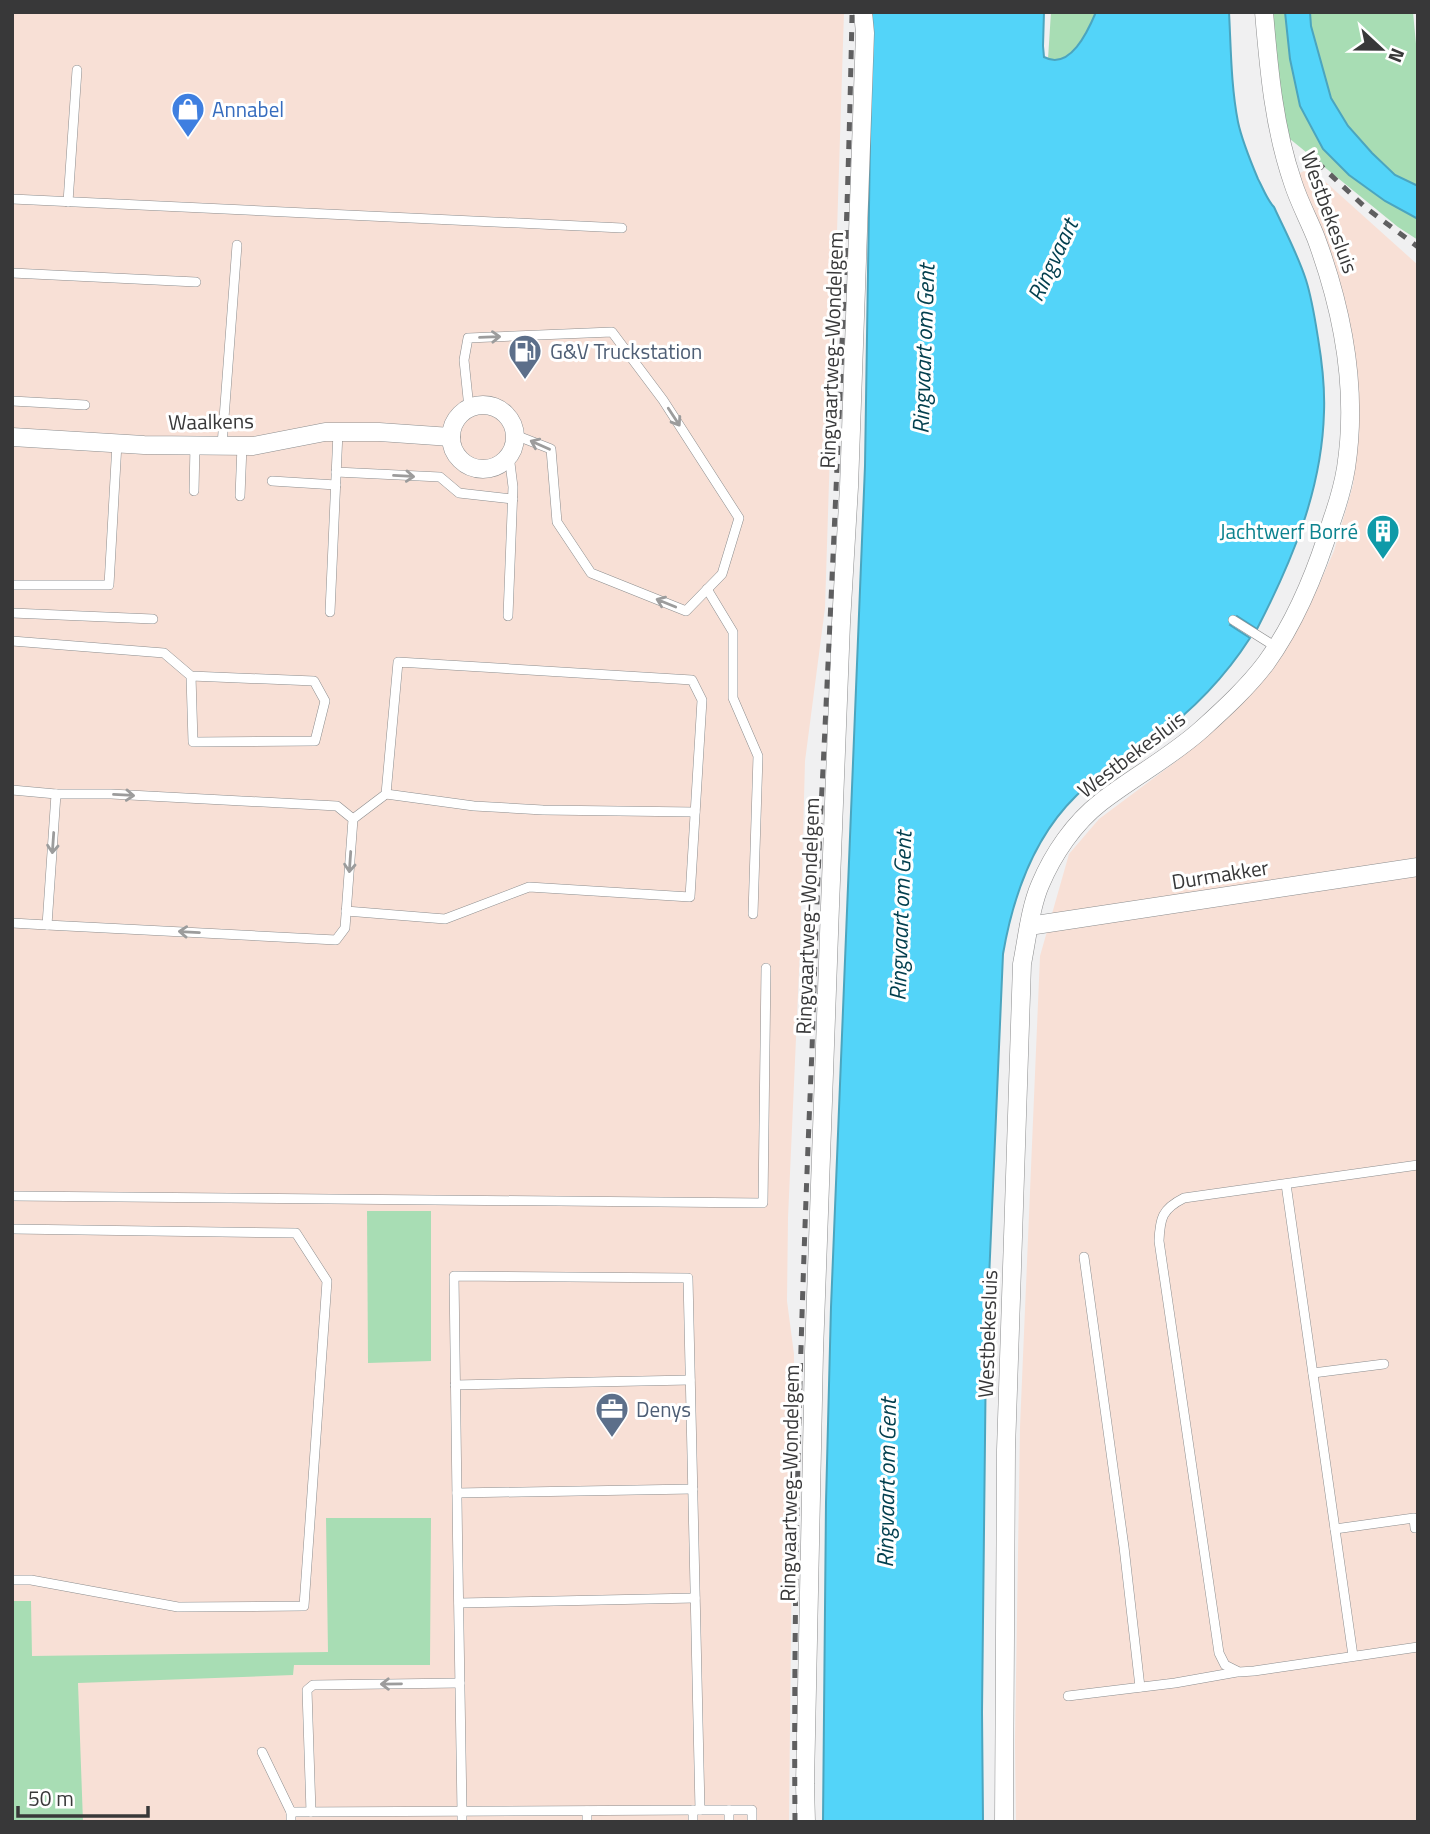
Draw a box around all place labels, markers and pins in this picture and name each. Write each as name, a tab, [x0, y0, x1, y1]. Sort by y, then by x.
shop icon: Annabel	[169, 90, 207, 139]
place label: Annabel	[212, 93, 284, 125]
fuel station icon: G&V Truckstation	[506, 332, 544, 381]
place label: G&V Truckstation	[550, 335, 702, 367]
building icon: Jachtwerf Borré	[1364, 512, 1402, 561]
place label: Jachtwerf Borré	[1219, 515, 1358, 547]
office icon: Denys	[593, 1390, 631, 1439]
place label: Denys	[636, 1393, 691, 1425]

